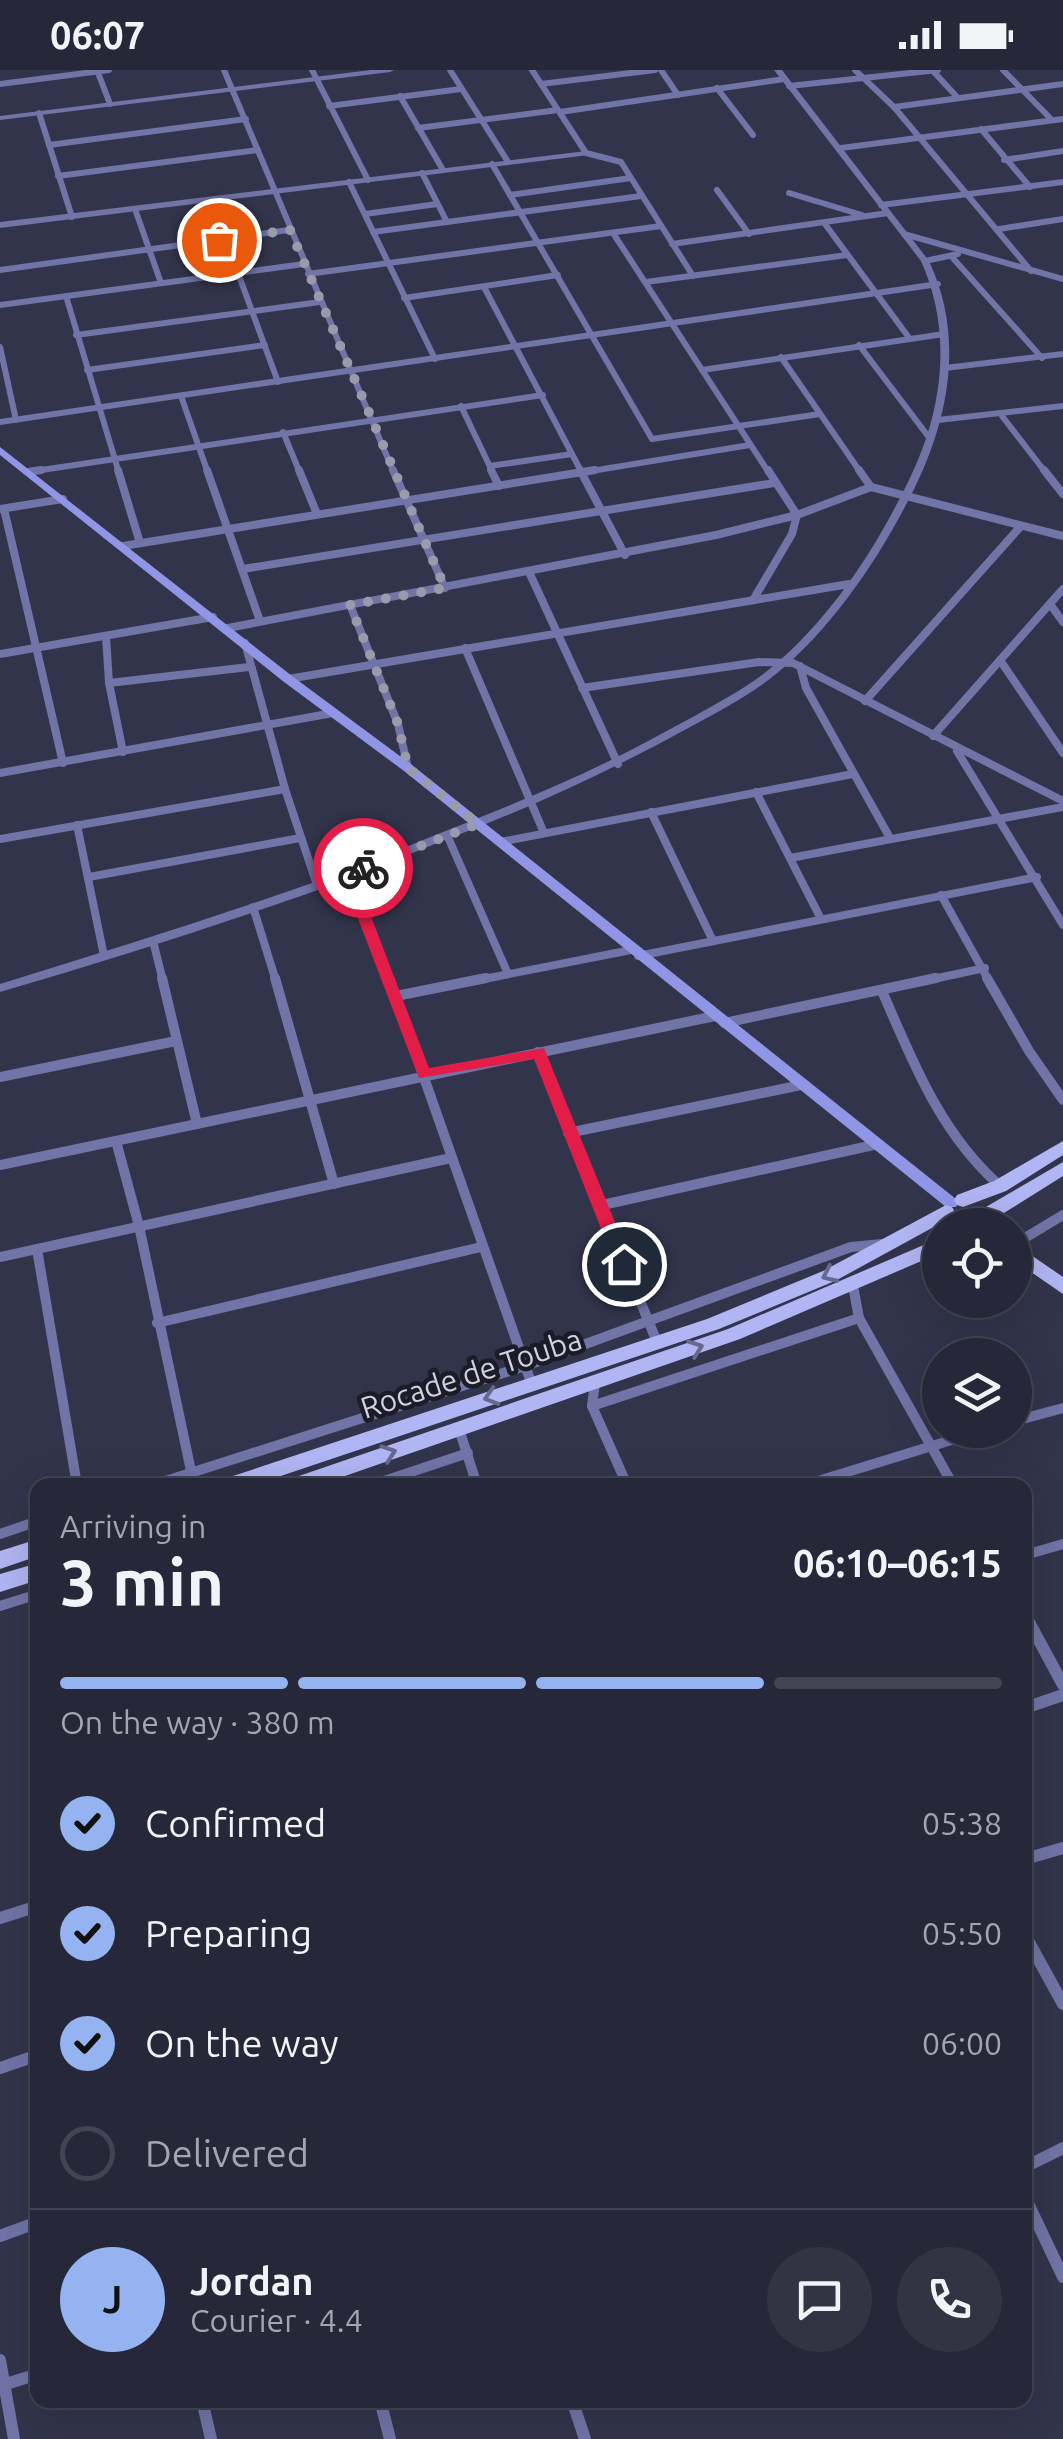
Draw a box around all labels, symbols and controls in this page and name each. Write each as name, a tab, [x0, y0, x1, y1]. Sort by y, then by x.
text: 06:07	[50, 14, 145, 56]
pin	[177, 198, 262, 283]
icon: bag	[192, 213, 247, 268]
courier	[313, 818, 413, 918]
icon: bike	[336, 841, 391, 896]
map controls	[922, 1208, 1032, 1448]
button: locate	[922, 1208, 1032, 1318]
pin	[582, 1222, 667, 1307]
icon: home	[597, 1237, 652, 1292]
one-way arrow	[821, 1263, 839, 1283]
street label: Rocade de Touba	[356, 1321, 586, 1425]
button: layers	[922, 1338, 1032, 1448]
one-way arrow	[687, 1340, 704, 1360]
one-way arrow	[483, 1385, 500, 1406]
one-way arrow	[379, 1445, 396, 1465]
text: Arriving in	[60, 1508, 206, 1544]
text: 06:10–06:15	[793, 1542, 1002, 1584]
text: 3 min	[60, 1545, 224, 1618]
text: On the way · 380 m	[60, 1704, 335, 1740]
icon: check	[60, 1796, 115, 1851]
text: Confirmed	[145, 1802, 326, 1844]
text: 05:38	[922, 1805, 1002, 1841]
icon: check	[60, 1906, 115, 1961]
text: Preparing	[145, 1912, 312, 1954]
text: 05:50	[922, 1915, 1002, 1951]
icon: check	[60, 2016, 115, 2071]
text: On the way	[145, 2022, 338, 2064]
text: 06:00	[922, 2025, 1002, 2061]
text: Delivered	[145, 2132, 309, 2174]
button: chat	[767, 2247, 872, 2352]
button: phone	[897, 2247, 1002, 2352]
text: Jordan	[190, 2260, 314, 2302]
text: J	[103, 2278, 122, 2320]
text: Courier · 4.4	[190, 2302, 363, 2338]

